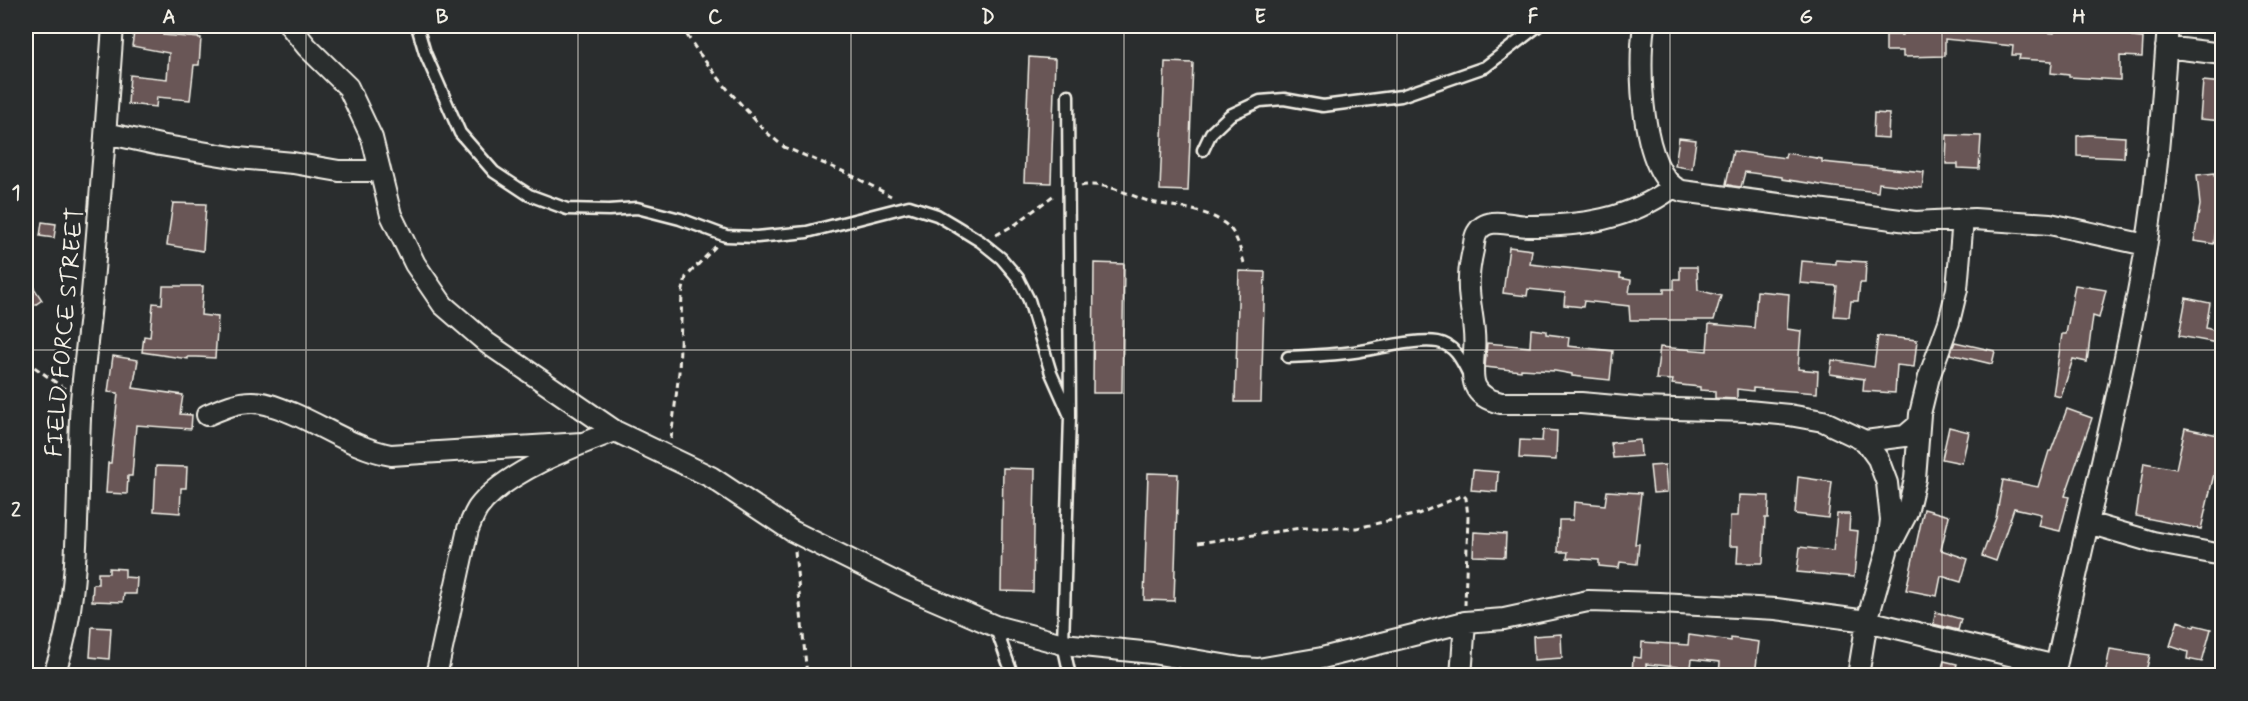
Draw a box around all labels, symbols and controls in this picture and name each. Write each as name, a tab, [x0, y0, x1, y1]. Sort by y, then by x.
text: A	[162, 4, 176, 31]
text: B	[436, 4, 449, 31]
text: C	[708, 4, 723, 31]
text: D	[981, 4, 995, 31]
text: E	[1254, 4, 1266, 31]
text: F	[1528, 4, 1539, 31]
text: G	[1799, 4, 1813, 31]
text: H	[2072, 4, 2086, 31]
text: 1	[12, 180, 20, 207]
street label: FIELD FORCE STREET	[39, 206, 92, 458]
text: 2	[11, 497, 21, 524]

